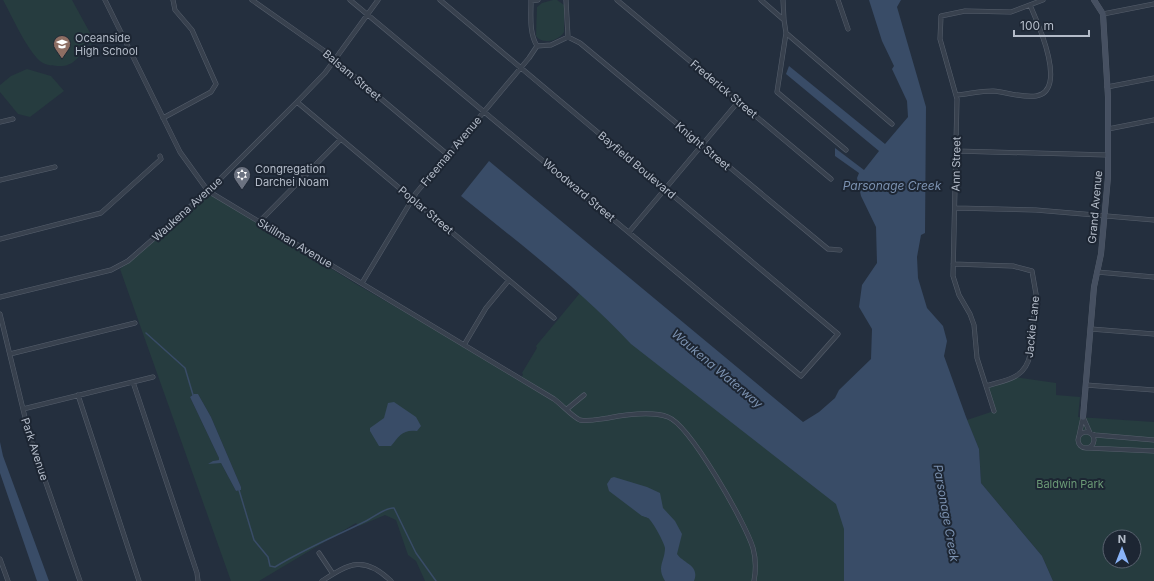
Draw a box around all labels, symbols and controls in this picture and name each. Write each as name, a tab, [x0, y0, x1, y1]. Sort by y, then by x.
scale bar	[1014, 12, 1089, 38]
text: 100 m	[1020, 18, 1054, 33]
place label: Oceanside High School	[75, 31, 138, 58]
school or university icon: Oceanside High School	[52, 34, 72, 59]
street label: Balsam Street	[320, 47, 384, 104]
street label: Frederick Street	[688, 57, 761, 121]
street label: Freeman Avenue	[418, 113, 484, 189]
street label: Knight Street	[673, 119, 734, 173]
street label: Bayfield Boulevard	[595, 128, 679, 202]
street label: Ann Street	[949, 136, 963, 191]
street label: Woodward Street	[540, 156, 618, 225]
place label: Congregation Darchei Noam	[255, 162, 329, 189]
synagogue icon: Congregation Darchei Noam	[232, 165, 252, 190]
street label: Grand Avenue	[1085, 170, 1105, 244]
street label: Waukena Avenue	[149, 174, 225, 244]
water label: Parsonage Creek	[843, 178, 942, 193]
street label: Poplar Street	[396, 183, 457, 237]
street label: Skillman Avenue	[255, 215, 335, 271]
street label: Jackie Lane	[1022, 295, 1042, 359]
water label: Waukena Waterway	[669, 326, 766, 411]
street label: Park Avenue	[18, 416, 52, 482]
water label: Parsonage Creek	[931, 463, 963, 563]
park label: Baldwin Park	[1036, 477, 1104, 491]
north arrow	[1102, 529, 1142, 569]
text: N	[1118, 532, 1126, 546]

